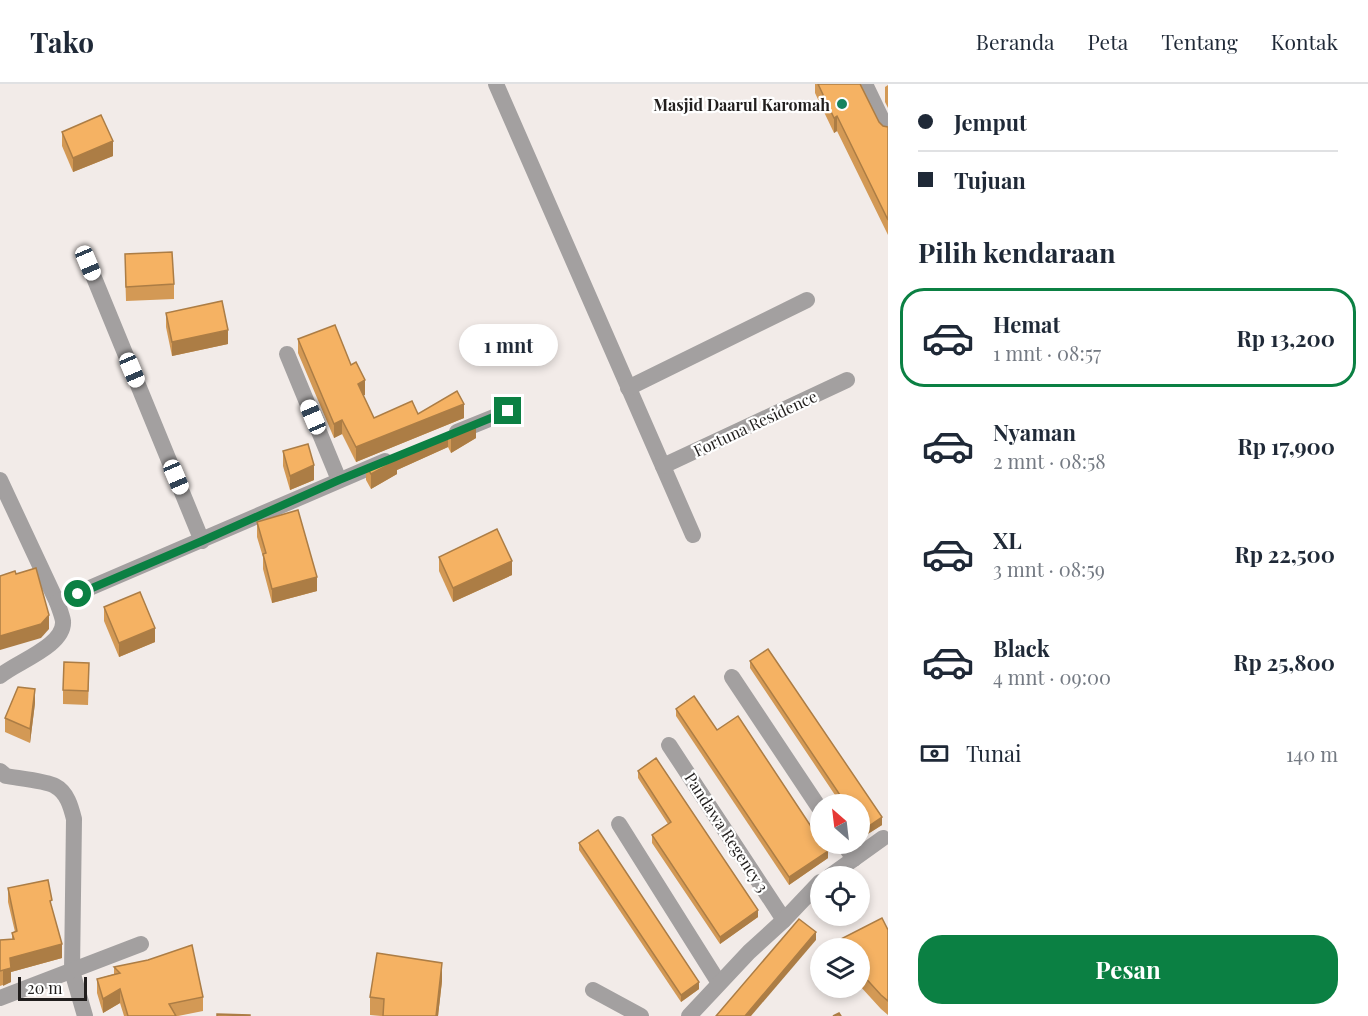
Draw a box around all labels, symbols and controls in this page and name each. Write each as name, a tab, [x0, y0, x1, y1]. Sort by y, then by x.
text: Tako	[30, 23, 94, 60]
text: Beranda	[976, 27, 1055, 55]
text: Peta	[1088, 27, 1128, 55]
text: Tentang	[1161, 27, 1238, 55]
text: Kontak	[1271, 27, 1338, 55]
place label: Masjid Daarul Karomah	[653, 94, 830, 115]
marker: Masjid Daarul Karomah	[835, 97, 849, 111]
text: Jemput	[954, 107, 1027, 137]
text: Tujuan	[954, 165, 1026, 195]
text: Pilih kendaraan	[918, 234, 1116, 270]
car	[73, 243, 103, 283]
text: Hemat	[993, 309, 1060, 339]
icon: car	[921, 311, 975, 365]
text: Rp 13,200	[1237, 323, 1335, 353]
callout: 1 mnt	[458, 324, 558, 366]
text: 1 mnt	[484, 331, 533, 358]
text: 1 mnt · 08:57	[993, 339, 1101, 366]
car	[117, 350, 147, 390]
street label: Fortuna Residence	[690, 385, 820, 461]
car	[298, 397, 328, 437]
route end	[494, 397, 521, 424]
text: Nyaman	[993, 417, 1076, 447]
icon: car	[921, 419, 975, 473]
text: Rp 17,900	[1237, 431, 1335, 461]
text: 2 mnt · 08:58	[993, 447, 1106, 474]
car	[161, 457, 191, 497]
text: XL	[993, 525, 1022, 555]
icon: car	[921, 527, 975, 581]
text: Rp 22,500	[1234, 539, 1335, 569]
text: 3 mnt · 08:59	[993, 555, 1105, 582]
route start	[64, 580, 91, 607]
text: Black	[993, 633, 1050, 663]
icon: car	[921, 635, 975, 689]
text: Rp 25,800	[1233, 647, 1335, 677]
text: 4 mnt · 09:00	[993, 663, 1111, 690]
icon: cash	[918, 737, 951, 770]
text: Tunai	[966, 738, 1021, 768]
text: 140 m	[1286, 740, 1338, 767]
street label: Pandawa Regency 3	[680, 768, 774, 896]
north arrow	[810, 794, 870, 854]
map controls	[810, 794, 870, 998]
button: locate	[810, 866, 870, 926]
button: Pesan	[918, 935, 1338, 1004]
button: layers	[810, 938, 870, 998]
scale bar	[18, 974, 87, 1002]
text: 20 m	[27, 977, 62, 998]

